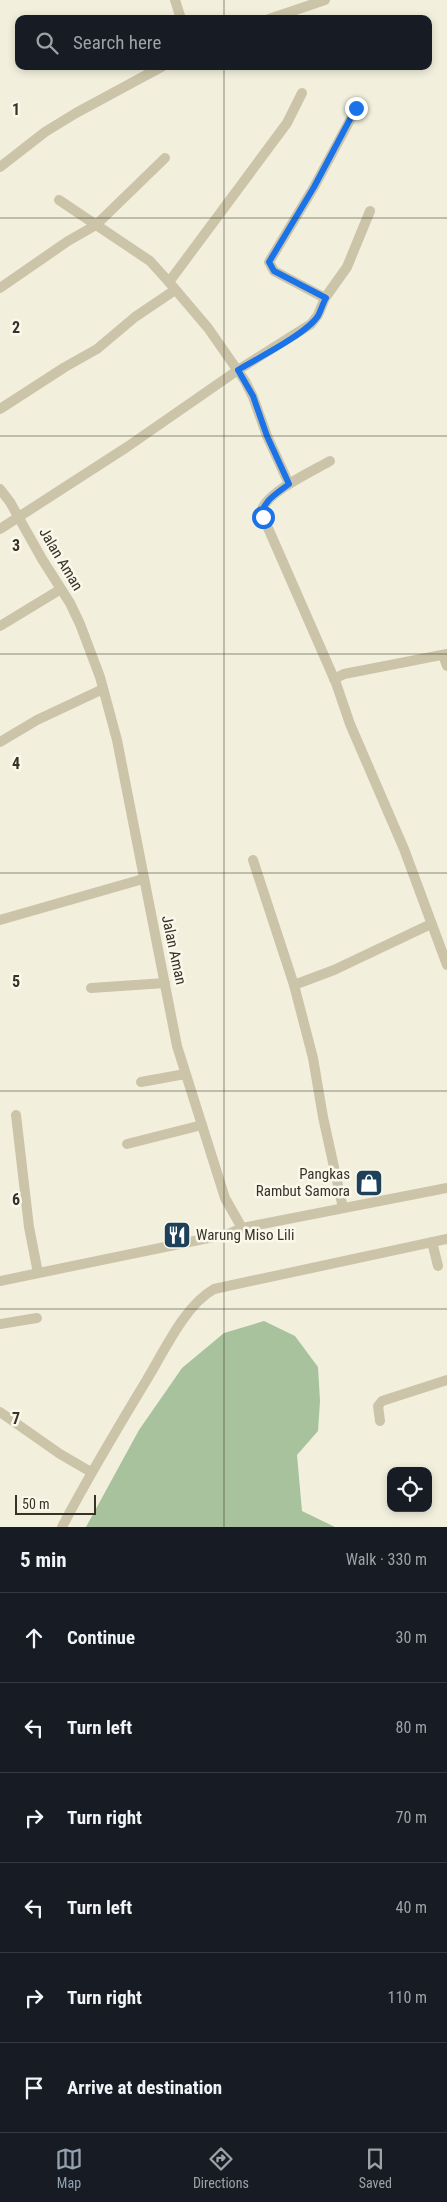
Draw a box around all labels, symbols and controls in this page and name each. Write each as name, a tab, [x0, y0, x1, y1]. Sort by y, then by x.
search box	[15, 15, 432, 70]
icon: search	[33, 29, 61, 57]
text: Search here	[73, 31, 161, 54]
route end	[345, 97, 368, 120]
text: 1	[12, 100, 20, 119]
text: 2	[12, 318, 20, 337]
route start	[252, 506, 275, 529]
street label: Jalan Aman	[35, 524, 87, 594]
text: 3	[12, 536, 20, 555]
text: 4	[12, 754, 20, 773]
street label: Jalan Aman	[158, 914, 190, 986]
text: 5	[12, 972, 20, 991]
place label: Pangkas Rambut Samora	[256, 1165, 350, 1200]
shop icon: Pangkas Rambut Samora	[354, 1168, 384, 1198]
text: 6	[12, 1190, 20, 1209]
restaurant icon: Warung Miso Lili	[162, 1220, 192, 1250]
place label: Warung Miso Lili	[196, 1226, 294, 1244]
text: 7	[12, 1409, 20, 1428]
map controls	[387, 1467, 432, 1512]
button: locate	[387, 1467, 432, 1512]
scale bar	[15, 1492, 96, 1515]
text: 50 m	[22, 1496, 50, 1512]
text: 5 min	[20, 1548, 67, 1572]
text: Walk · 330 m	[346, 1550, 427, 1569]
icon: ahead	[20, 1624, 48, 1652]
text: Continue	[67, 1626, 135, 1649]
text: 30 m	[395, 1628, 427, 1647]
icon: left	[20, 1714, 48, 1742]
text: Turn left	[67, 1716, 132, 1739]
text: 80 m	[395, 1718, 427, 1737]
icon: right	[20, 1804, 48, 1832]
text: Turn right	[67, 1806, 142, 1829]
text: 70 m	[395, 1808, 427, 1827]
icon: left	[20, 1894, 48, 1922]
text: Turn left	[67, 1896, 132, 1919]
text: 40 m	[395, 1898, 427, 1917]
icon: right	[20, 1984, 48, 2012]
text: Turn right	[67, 1986, 142, 2009]
text: 110 m	[388, 1988, 427, 2007]
icon: arrive	[20, 2074, 48, 2102]
text: Arrive at destination	[67, 2076, 222, 2099]
tab: Map	[55, 2145, 83, 2191]
tab: Directions	[193, 2145, 249, 2191]
tab: Saved	[359, 2145, 392, 2191]

